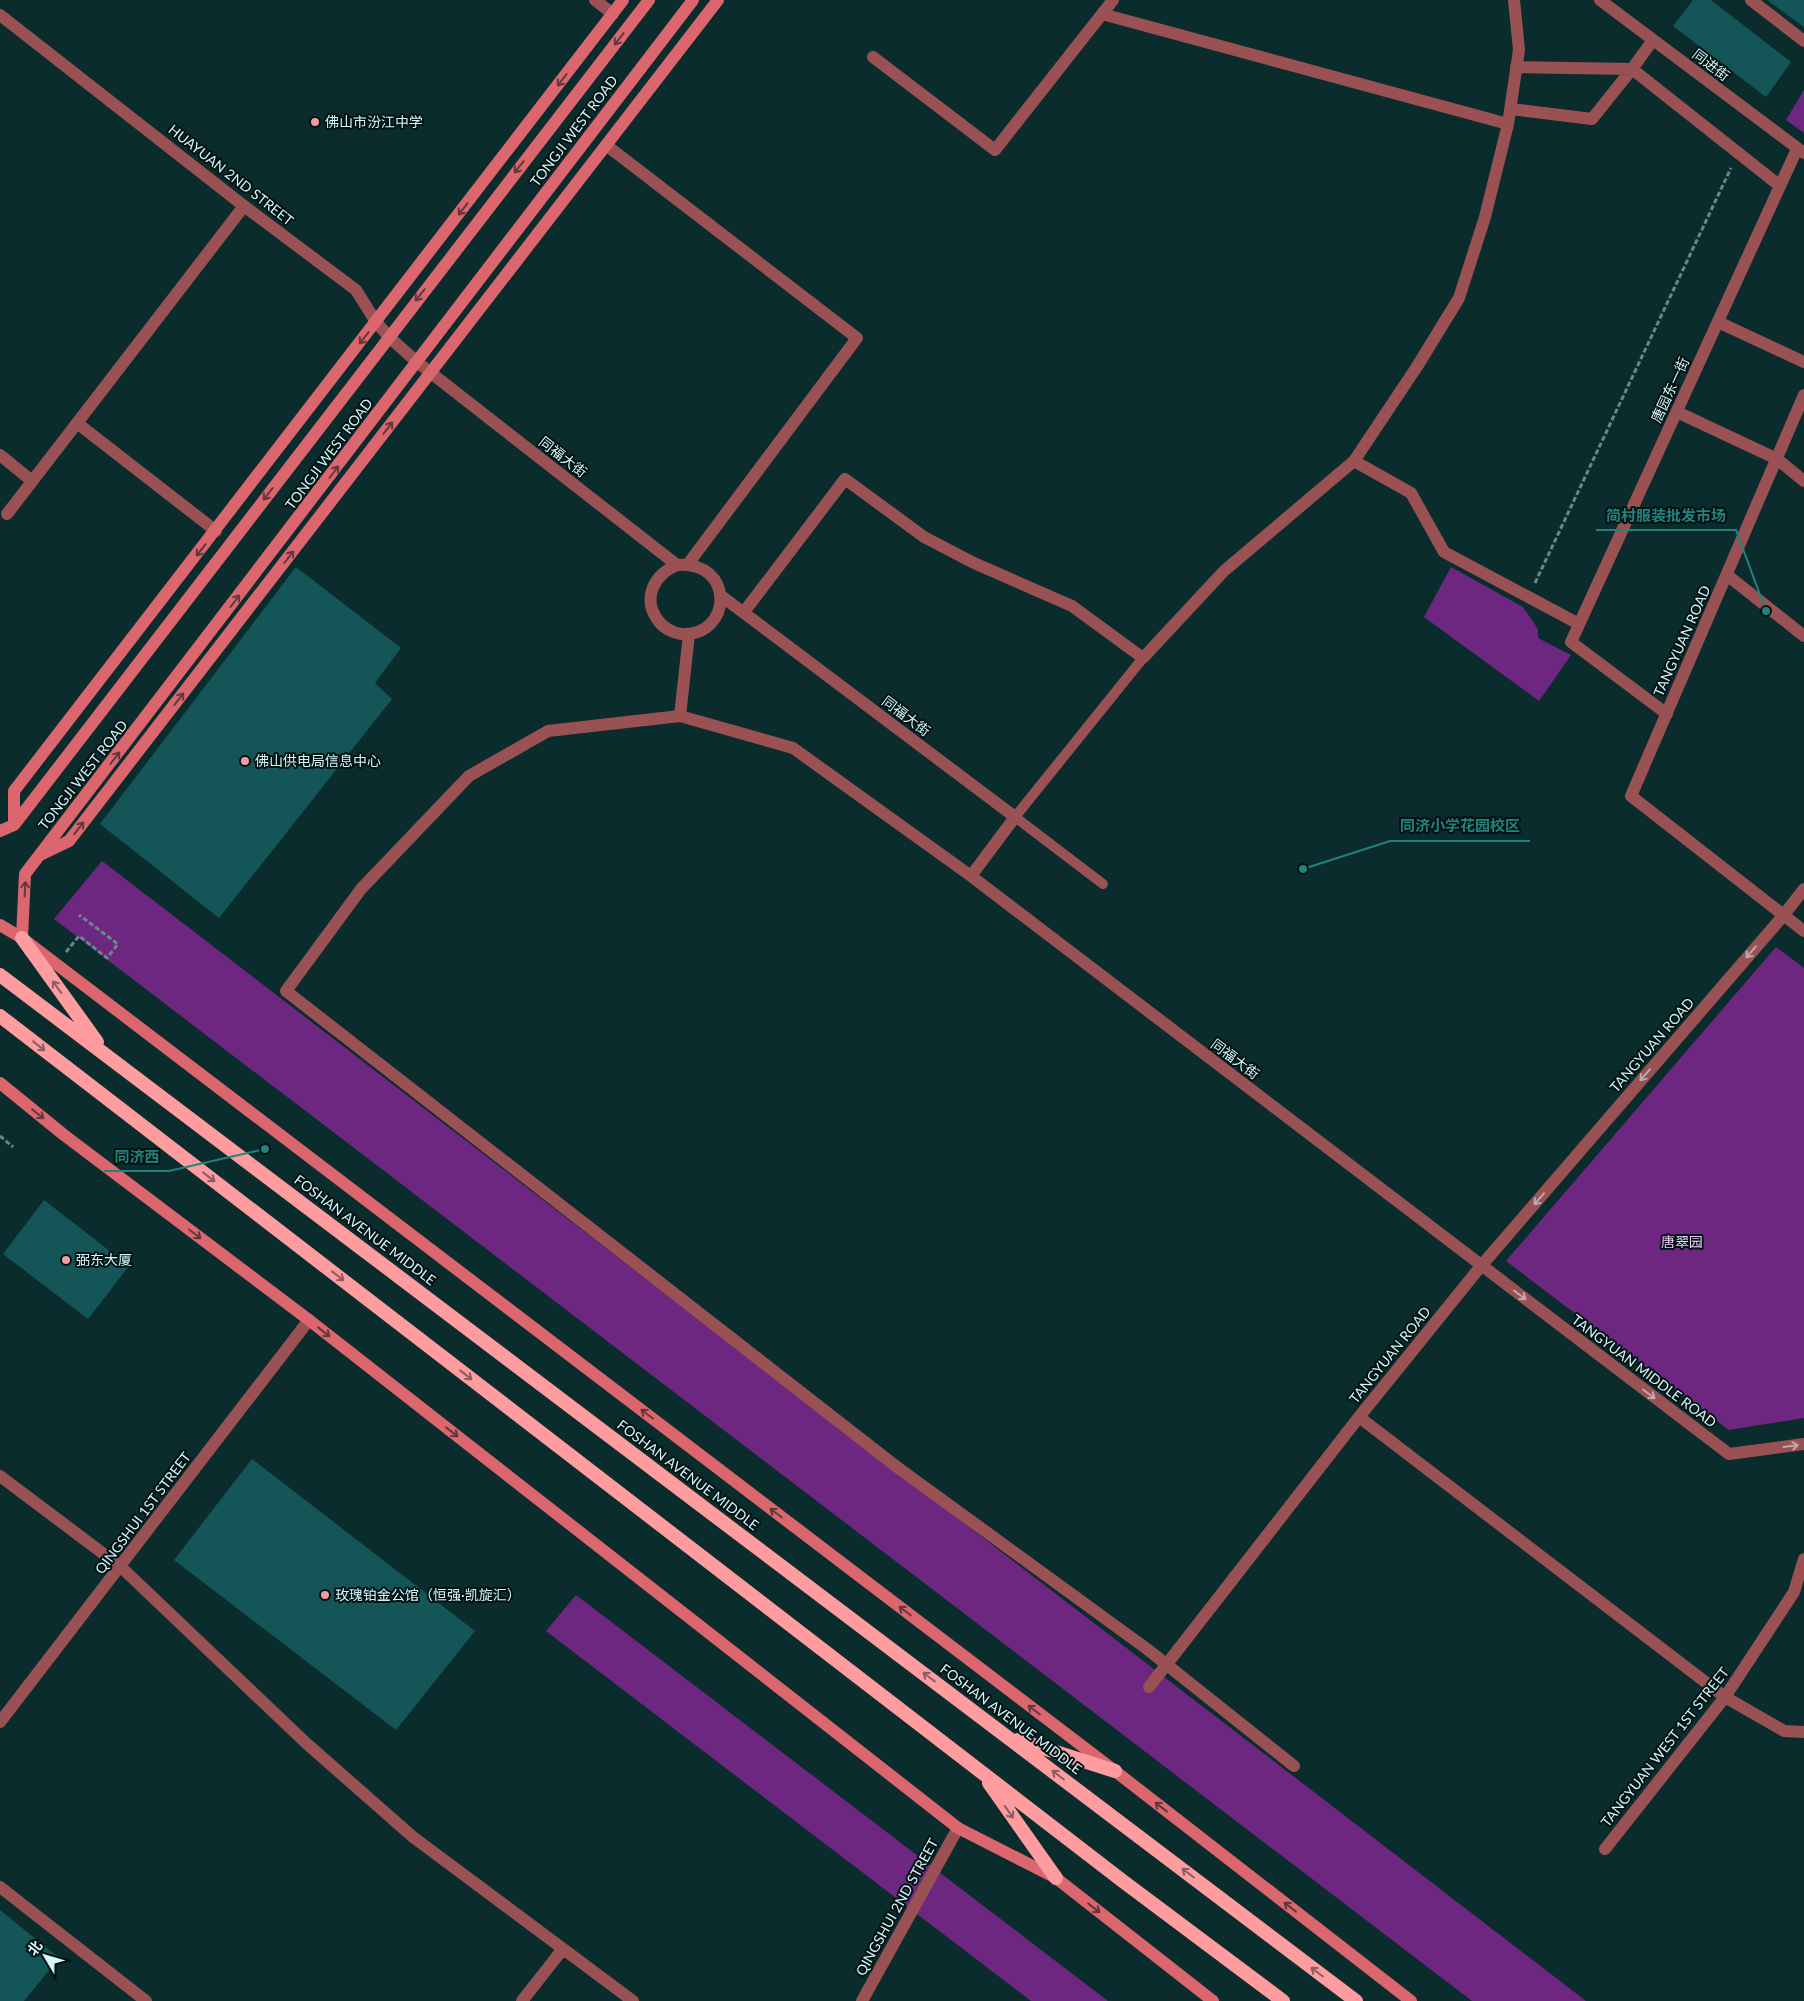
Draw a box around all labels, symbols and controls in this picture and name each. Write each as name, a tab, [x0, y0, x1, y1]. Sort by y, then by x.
one-way arrow	[613, 32, 624, 45]
street label: 同进街	[1689, 45, 1733, 84]
street label: TONGJI WEST ROAD	[526, 72, 621, 190]
one-way arrow	[556, 73, 567, 86]
place label: 佛山市汾江中学	[325, 113, 423, 130]
marker: 佛山市汾江中学	[309, 116, 321, 128]
street label: HUAYUAN 2ND STREET	[165, 121, 298, 229]
one-way arrow	[514, 160, 525, 173]
one-way arrow	[457, 202, 468, 215]
one-way arrow	[414, 289, 425, 302]
one-way arrow	[358, 331, 369, 344]
street label: 唐园东一街	[1647, 354, 1692, 425]
street label: TONGJI WEST ROAD	[281, 395, 376, 513]
one-way arrow	[383, 421, 393, 435]
street label: 同福大街	[536, 433, 591, 481]
one-way arrow	[329, 465, 339, 479]
one-way arrow	[263, 487, 273, 501]
callout: 简村服装批发市场	[1596, 500, 1736, 530]
text: 简村服装批发市场	[1606, 506, 1726, 524]
one-way arrow	[195, 543, 206, 556]
one-way arrow	[283, 550, 294, 563]
street label: TANGYUAN ROAD	[1649, 583, 1714, 699]
one-way arrow	[230, 595, 241, 608]
street label: 同福大街	[879, 692, 934, 739]
one-way arrow	[173, 693, 184, 706]
street label: TONGJI WEST ROAD	[34, 716, 131, 833]
one-way arrow	[110, 752, 121, 765]
place label: 佛山供电局信息中心	[255, 752, 381, 769]
marker: 佛山供电局信息中心	[239, 755, 251, 767]
callout: 同济小学花园校区	[1390, 811, 1530, 841]
text: 同济小学花园校区	[1400, 816, 1520, 834]
one-way arrow	[74, 822, 85, 835]
one-way arrow	[20, 882, 29, 898]
one-way arrow	[1746, 946, 1757, 959]
one-way arrow	[52, 980, 62, 994]
street label: TANGYUAN ROAD	[1606, 994, 1697, 1095]
street label: 同福大街	[1208, 1035, 1263, 1082]
one-way arrow	[32, 1041, 46, 1051]
one-way arrow	[1639, 1069, 1651, 1082]
one-way arrow	[31, 1108, 44, 1119]
callout: 同济西	[104, 1141, 169, 1171]
text: 同济西	[114, 1147, 160, 1165]
street label: FOSHAN AVENUE MIDDLE	[291, 1171, 440, 1288]
one-way arrow	[202, 1172, 216, 1182]
one-way arrow	[1533, 1192, 1545, 1205]
one-way arrow	[188, 1229, 202, 1239]
park label: 唐翠园	[1661, 1233, 1703, 1250]
place label: 弼东大厦	[76, 1251, 132, 1268]
marker: 弼东大厦	[60, 1254, 72, 1266]
one-way arrow	[331, 1271, 344, 1282]
one-way arrow	[1513, 1290, 1526, 1301]
street label: TANGYUAN ROAD	[1345, 1303, 1434, 1407]
street label: TANGYUAN MIDDLE ROAD	[1569, 1311, 1720, 1431]
one-way arrow	[317, 1327, 330, 1338]
one-way arrow	[460, 1370, 473, 1381]
one-way arrow	[1642, 1388, 1655, 1399]
one-way arrow	[641, 1409, 654, 1420]
street label: FOSHAN AVENUE MIDDLE	[614, 1416, 763, 1533]
one-way arrow	[445, 1427, 458, 1438]
one-way arrow	[1782, 1441, 1798, 1451]
street label: QINGSHUI 1ST STREET	[91, 1448, 194, 1577]
one-way arrow	[769, 1508, 783, 1518]
place label: 玫瑰铂金公馆（恒强·凯旋汇）	[335, 1586, 521, 1603]
marker: 玫瑰铂金公馆（恒强·凯旋汇）	[319, 1589, 331, 1601]
one-way arrow	[899, 1606, 912, 1617]
street label: FOSHAN AVENUE MIDDLE	[937, 1660, 1086, 1777]
street label: TANGYUAN WEST 1ST STREET	[1597, 1663, 1733, 1830]
one-way arrow	[922, 1672, 936, 1682]
one-way arrow	[1028, 1705, 1041, 1716]
one-way arrow	[1052, 1770, 1065, 1781]
one-way arrow	[1155, 1802, 1168, 1813]
one-way arrow	[1004, 1805, 1014, 1819]
street label: QINGSHUI 2ND STREET	[852, 1835, 942, 1978]
one-way arrow	[1182, 1868, 1195, 1879]
one-way arrow	[1284, 1901, 1297, 1912]
one-way arrow	[1087, 1903, 1100, 1914]
north arrow	[20, 1931, 70, 1981]
text: 北	[23, 1937, 45, 1958]
one-way arrow	[1311, 1966, 1324, 1977]

